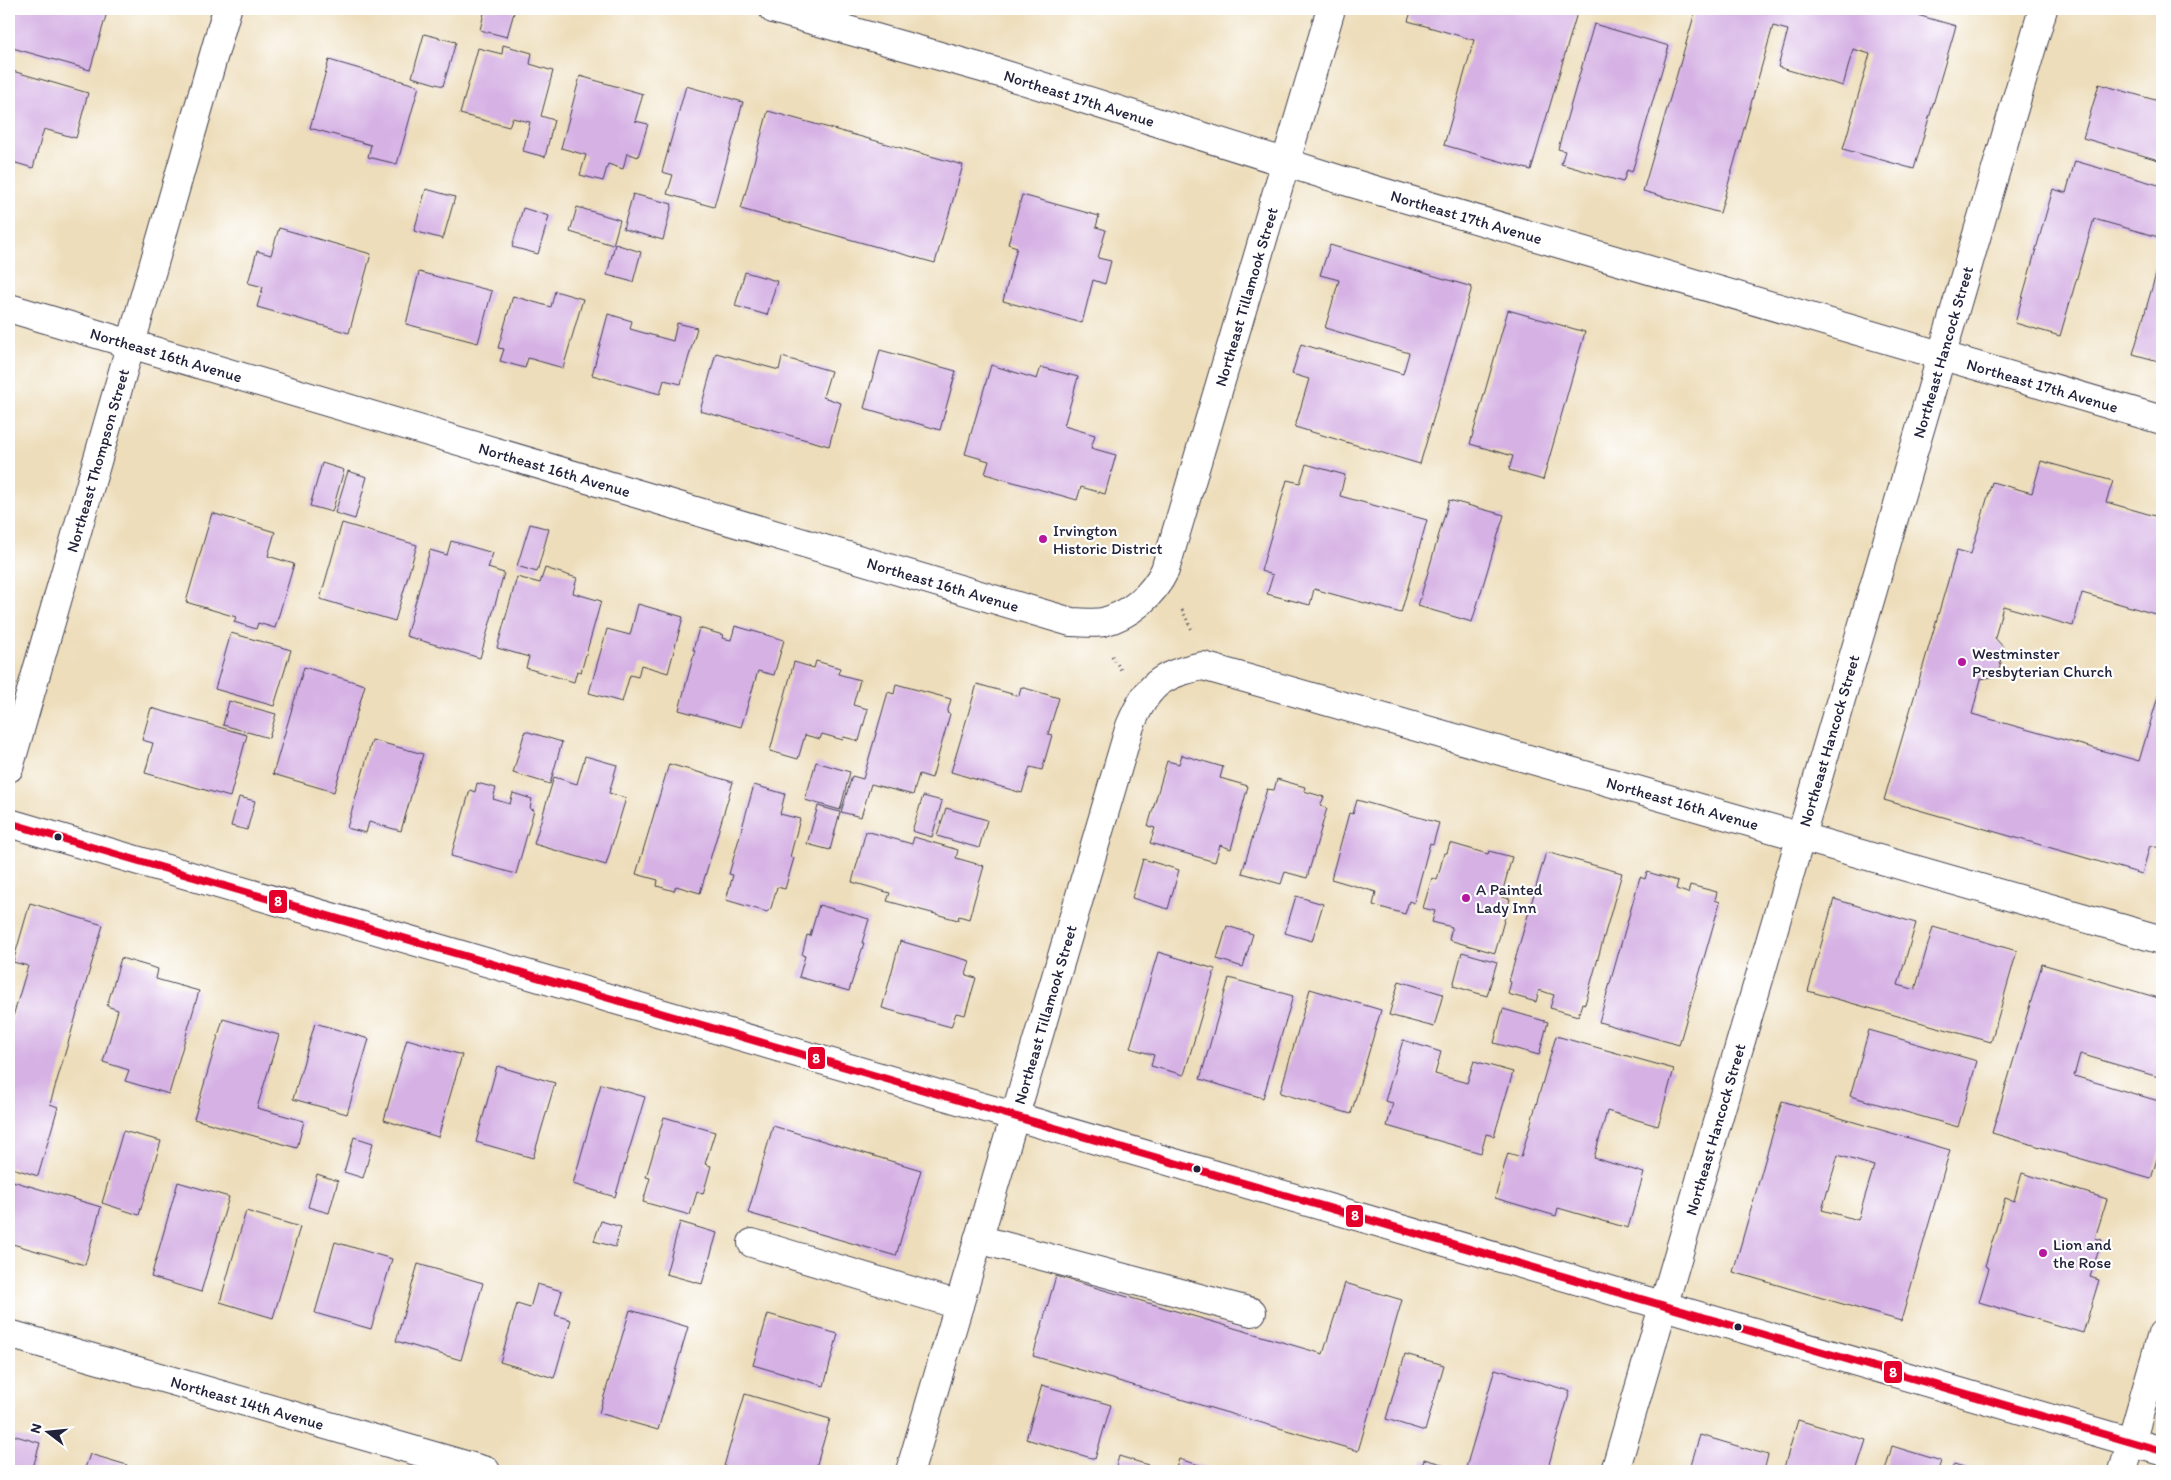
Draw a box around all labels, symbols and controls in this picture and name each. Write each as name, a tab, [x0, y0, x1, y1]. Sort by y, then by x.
street label: Northeast 17th Avenue	[1001, 66, 1157, 131]
street label: Northeast 17th Avenue	[1388, 186, 1545, 248]
street label: Northeast Tillamook Street	[1211, 205, 1282, 389]
street label: Northeast Hancock Street	[1909, 264, 1977, 440]
street label: Northeast 16th Avenue	[88, 324, 245, 387]
street label: Northeast 17th Avenue	[1964, 354, 2121, 417]
street label: Northeast Thompson Street	[62, 366, 133, 555]
street label: Northeast 16th Avenue	[476, 438, 633, 501]
place label: Irvington Historic District	[1053, 521, 1163, 558]
marker: Irvington Historic District	[1037, 533, 1049, 545]
street label: Northeast 16th Avenue	[865, 553, 1021, 616]
place label: Westminster Presbyterian Church	[1972, 644, 2112, 681]
street label: Northeast Hancock Street	[1795, 653, 1863, 829]
marker: Westminster Presbyterian Church	[1956, 656, 1968, 668]
street label: Northeast 16th Avenue	[1604, 773, 1761, 834]
unlabelled marker	[53, 832, 63, 842]
place label: A Painted Lady Inn	[1476, 880, 1543, 917]
line badge: 8	[268, 889, 288, 914]
marker: A Painted Lady Inn	[1460, 892, 1472, 904]
text: 8	[274, 893, 282, 910]
street label: Northeast Tillamook Street	[1010, 923, 1081, 1107]
street label: Northeast Hancock Street	[1681, 1041, 1750, 1218]
line badge: 8	[807, 1046, 826, 1070]
text: 8	[812, 1050, 820, 1067]
unlabelled marker	[1192, 1164, 1202, 1174]
line badge: 8	[1345, 1204, 1364, 1228]
text: 8	[1351, 1207, 1359, 1224]
place label: Lion and the Rose	[2053, 1235, 2112, 1272]
marker: Lion and the Rose	[2037, 1247, 2049, 1259]
unlabelled marker	[1733, 1322, 1743, 1332]
line badge: 8	[1883, 1360, 1903, 1384]
text: 8	[1889, 1364, 1897, 1381]
street label: Northeast 14th Avenue	[168, 1372, 326, 1434]
north arrow	[22, 1408, 72, 1458]
text: N	[27, 1422, 45, 1435]

